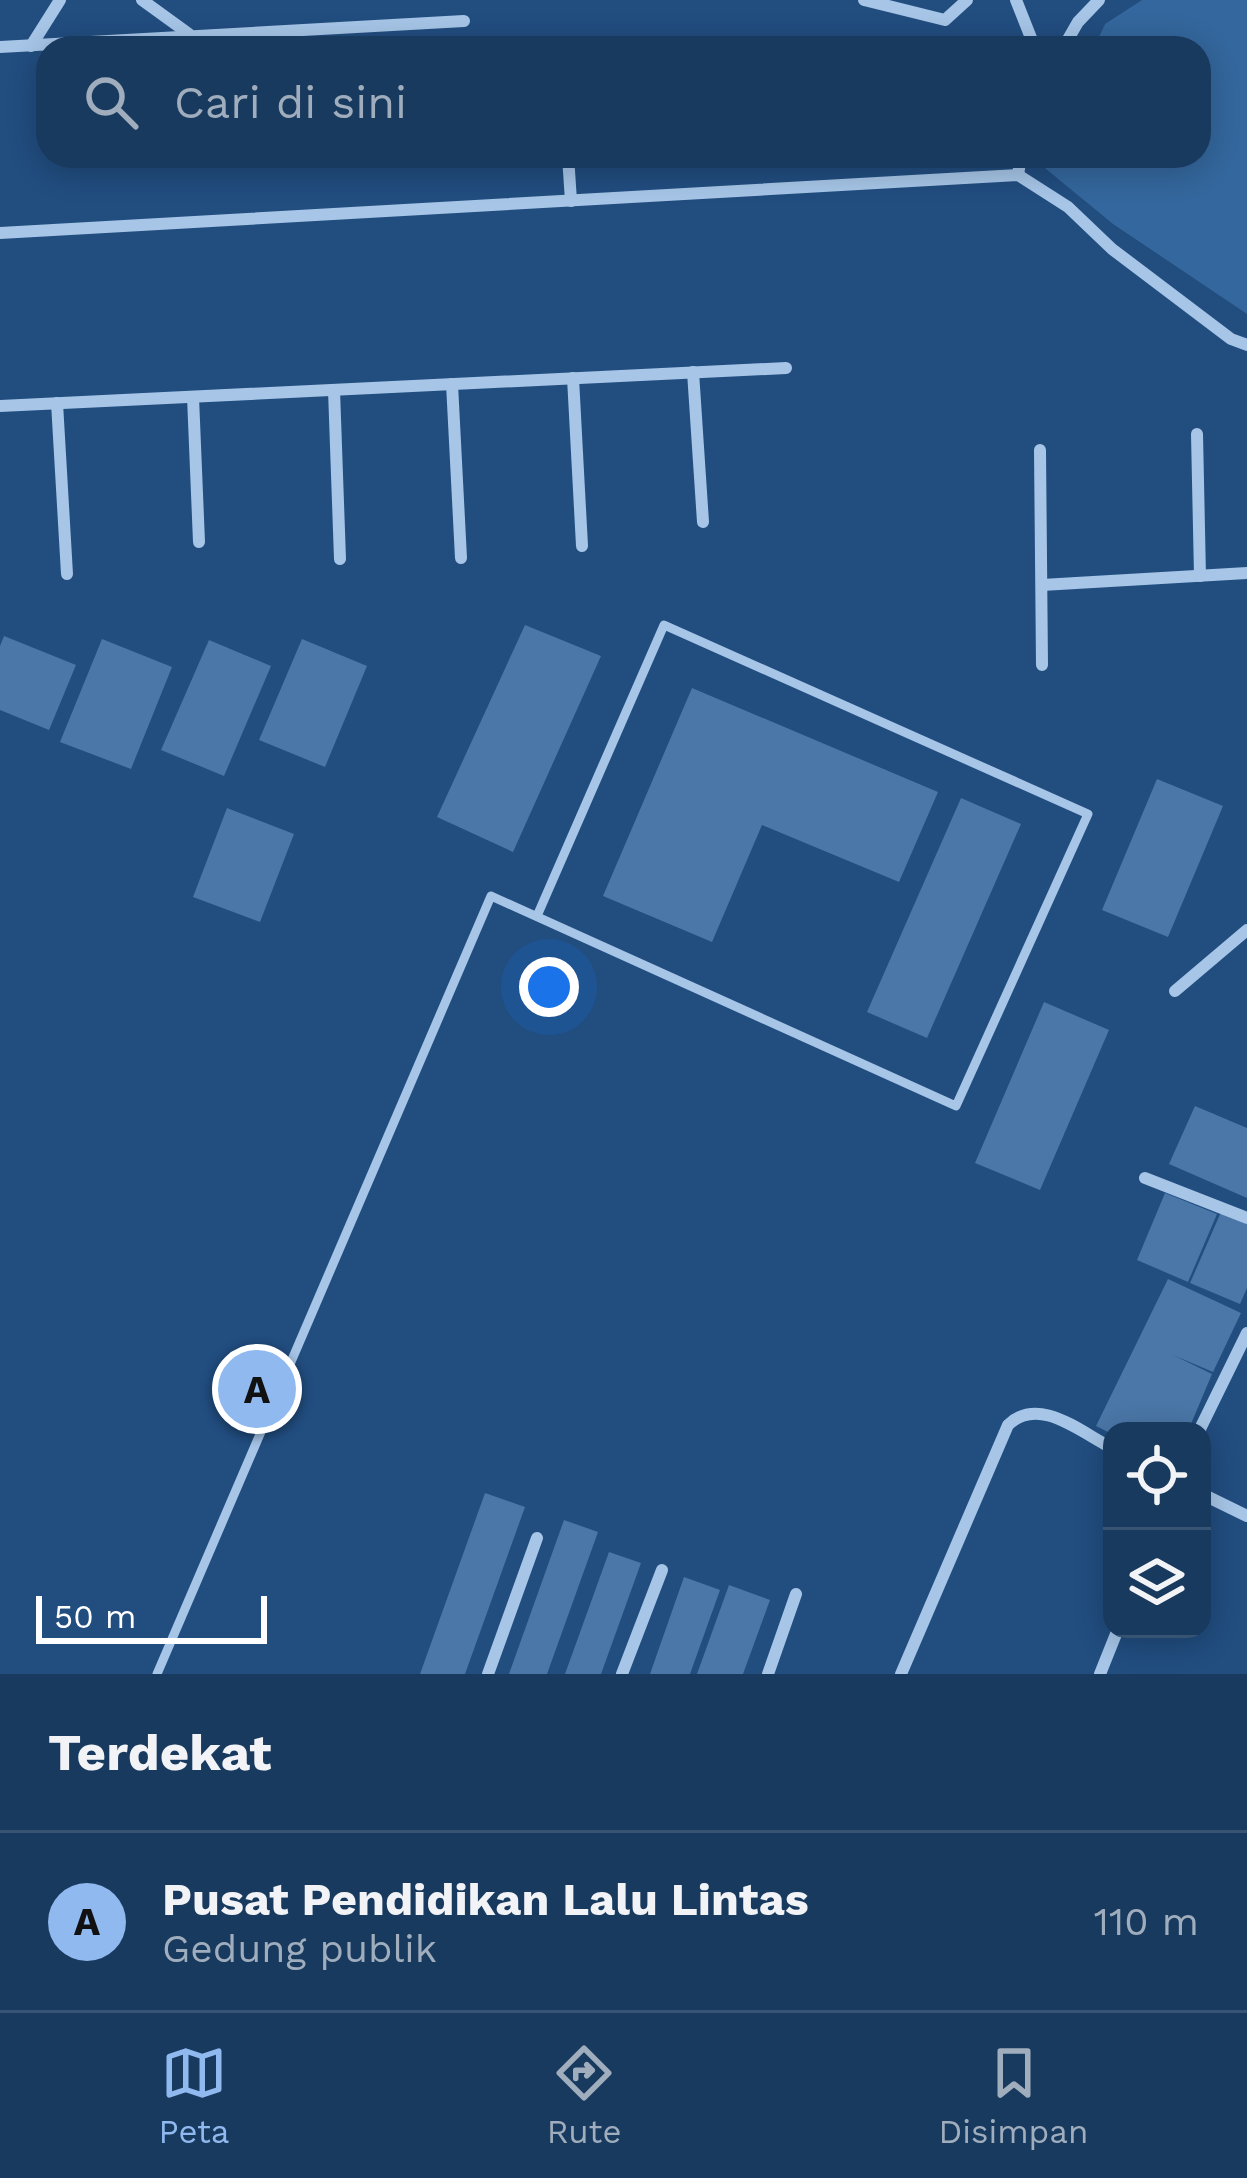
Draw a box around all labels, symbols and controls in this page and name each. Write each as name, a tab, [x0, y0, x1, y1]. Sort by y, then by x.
search box	[36, 36, 1211, 168]
icon: search	[78, 69, 144, 135]
text: Cari di sini	[174, 76, 407, 129]
your location	[519, 957, 579, 1017]
pin: A	[218, 1344, 296, 1434]
map controls	[1103, 1422, 1211, 1638]
button: locate	[1103, 1422, 1211, 1530]
button: layers	[1103, 1530, 1211, 1638]
scale bar	[36, 1590, 267, 1643]
text: 50 m	[54, 1597, 136, 1636]
text: Terdekat	[48, 1723, 272, 1782]
text: Pusat Pendidikan Lalu Lintas	[162, 1873, 809, 1926]
text: A	[74, 1899, 100, 1944]
text: 110 m	[1094, 1899, 1199, 1944]
text: Gedung publik	[162, 1926, 437, 1971]
tab: Peta	[159, 2040, 229, 2151]
tab: Rute	[547, 2040, 621, 2151]
tab: Disimpan	[939, 2040, 1088, 2151]

